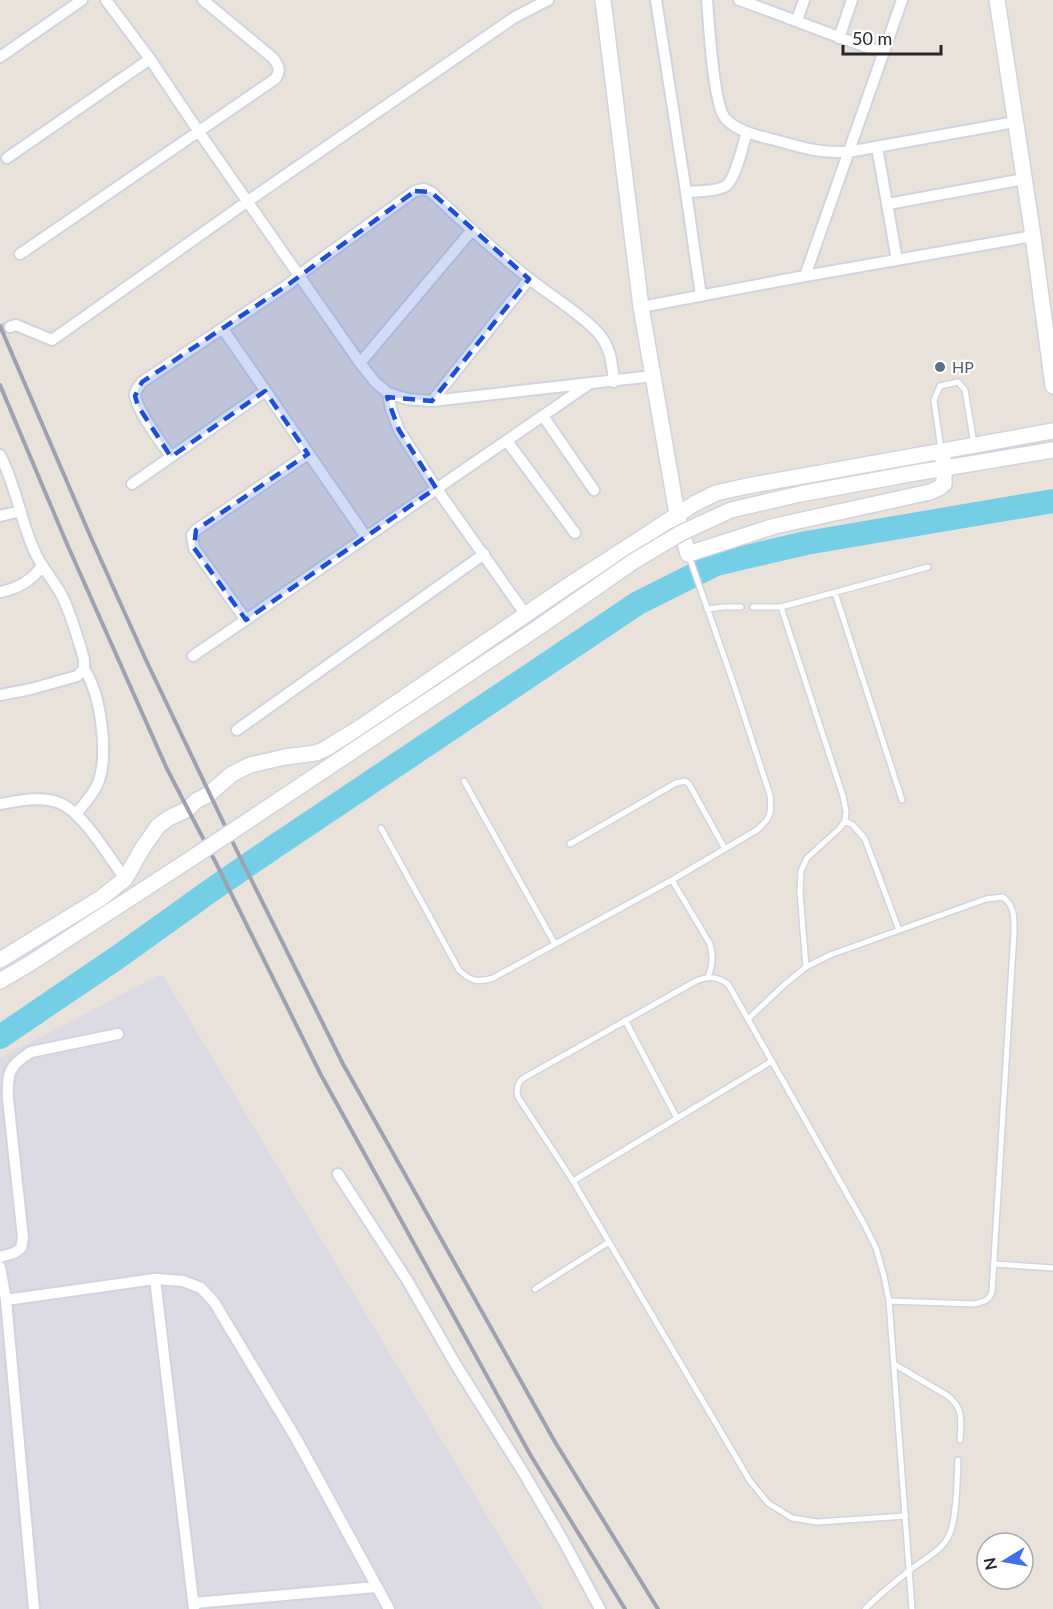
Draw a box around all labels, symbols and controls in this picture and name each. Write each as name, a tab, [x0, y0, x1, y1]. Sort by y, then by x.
scale bar	[843, 18, 940, 56]
text: 50 m	[852, 27, 892, 49]
place label: HP	[952, 357, 974, 376]
marker: HP	[933, 360, 947, 374]
north arrow	[975, 1531, 1035, 1591]
text: N	[979, 1556, 1000, 1572]

